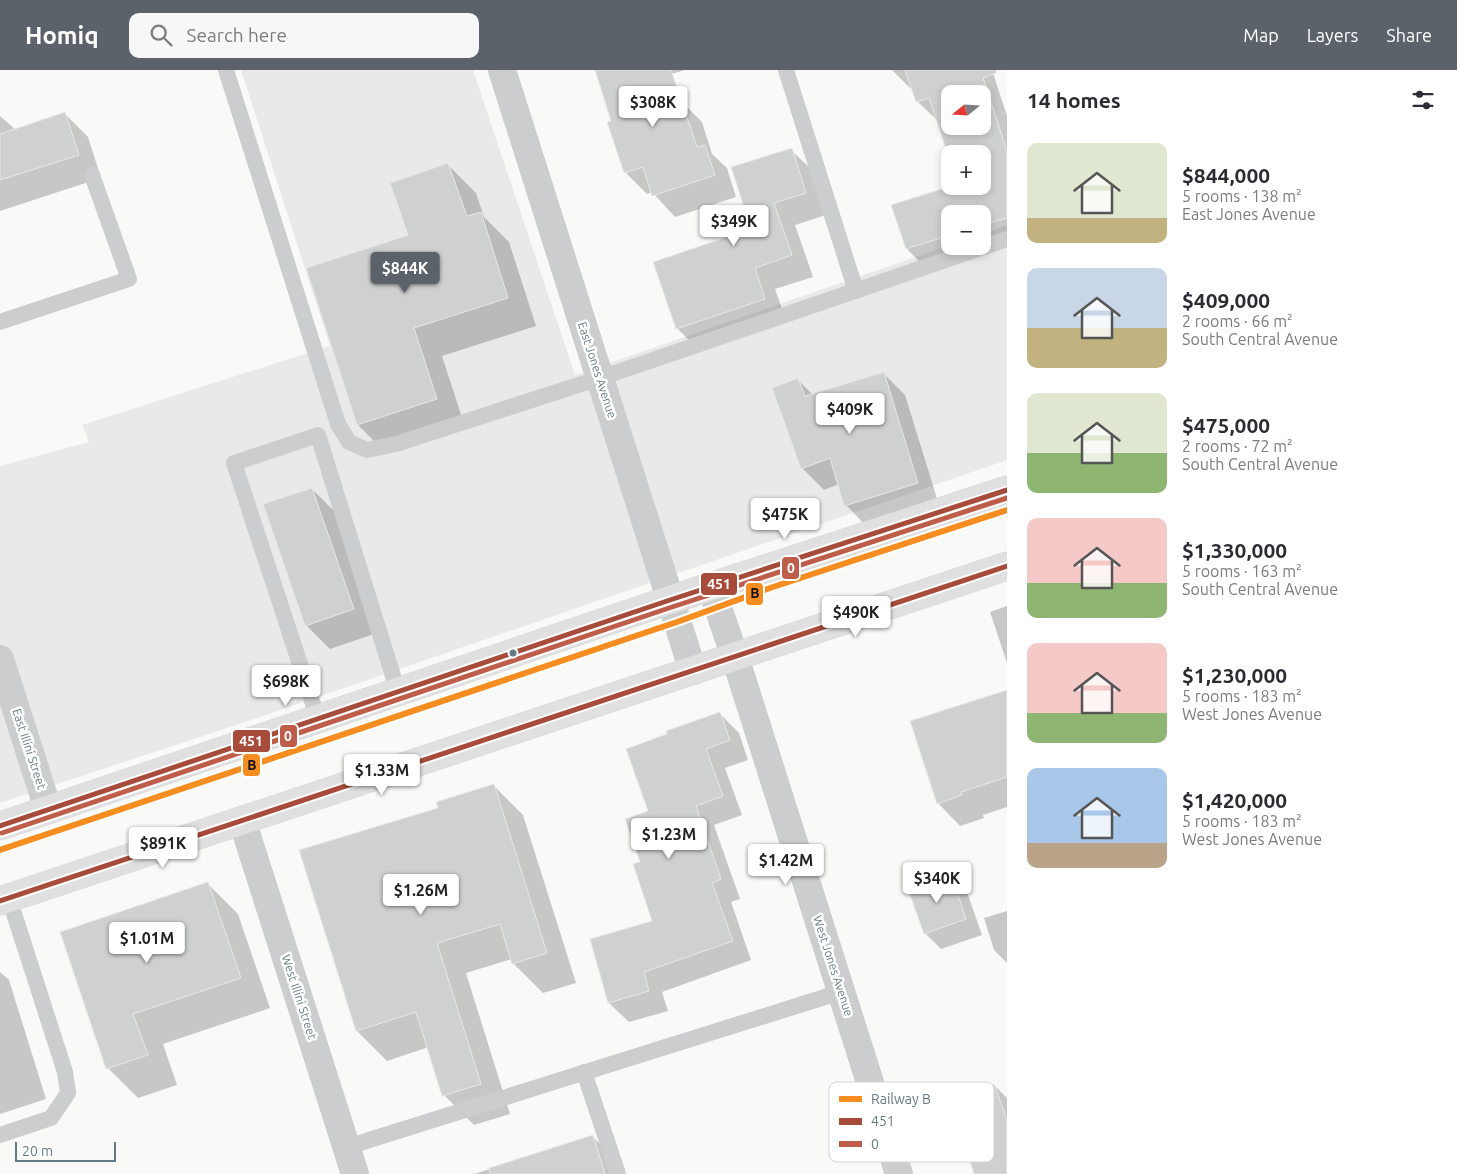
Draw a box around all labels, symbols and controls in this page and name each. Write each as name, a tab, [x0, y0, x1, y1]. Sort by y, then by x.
search box	[129, 13, 479, 58]
icon: search	[147, 21, 175, 49]
text: Homiq	[25, 22, 99, 49]
text: Search here	[187, 24, 287, 46]
text: Map	[1243, 25, 1279, 45]
text: Layers	[1307, 25, 1358, 45]
text: Share	[1386, 25, 1432, 45]
pin: $308K	[618, 85, 688, 128]
north arrow	[941, 85, 991, 135]
map controls	[941, 85, 991, 255]
icon: filters	[1409, 86, 1437, 114]
text: 14 homes	[1027, 88, 1121, 112]
text: $308K	[630, 93, 676, 111]
button: +	[941, 145, 991, 195]
icon: home	[1067, 163, 1127, 223]
text: $844,000	[1182, 163, 1270, 187]
text: 5 rooms · 138 m²	[1182, 187, 1302, 205]
pin: $349K	[699, 204, 769, 247]
button: −	[941, 205, 991, 255]
text: East Jones Avenue	[1182, 205, 1316, 223]
text: $349K	[711, 212, 757, 230]
pin: $844K	[370, 252, 440, 294]
text: $844K	[382, 259, 428, 277]
icon: home	[1067, 288, 1127, 348]
text: $409,000	[1182, 288, 1270, 312]
text: 2 rooms · 66 m²	[1182, 312, 1293, 330]
street label: East Jones Avenue	[576, 320, 619, 420]
text: South Central Avenue	[1182, 330, 1338, 348]
pin: $409K	[815, 392, 885, 435]
text: $409K	[827, 400, 873, 418]
icon: home	[1067, 413, 1127, 473]
text: $475,000	[1182, 413, 1270, 437]
text: 2 rooms · 72 m²	[1182, 437, 1293, 455]
text: South Central Avenue	[1182, 455, 1338, 473]
pin: $475K	[750, 498, 820, 540]
text: $475K	[762, 505, 808, 523]
icon: home	[1067, 538, 1127, 598]
text: $1,330,000	[1182, 538, 1287, 562]
line badge: 0	[781, 556, 800, 580]
text: 0	[787, 560, 795, 576]
text: 5 rooms · 163 m²	[1182, 562, 1302, 580]
line badge: 451	[700, 572, 738, 596]
text: 451	[707, 576, 731, 592]
text: South Central Avenue	[1182, 580, 1338, 598]
line badge: B	[745, 582, 764, 606]
text: B	[750, 585, 760, 601]
pin: $490K	[821, 596, 891, 638]
text: $490K	[833, 603, 879, 621]
unlabelled marker	[508, 648, 518, 658]
icon: home	[1067, 663, 1127, 723]
text: $1,230,000	[1182, 663, 1287, 687]
pin: $698K	[251, 664, 321, 707]
text: $698K	[263, 672, 309, 690]
text: 5 rooms · 183 m²	[1182, 687, 1302, 705]
text: West Jones Avenue	[1182, 705, 1322, 723]
street label: East Illini Street	[10, 707, 49, 791]
line badge: 0	[279, 724, 298, 748]
text: 0	[284, 728, 292, 744]
line badge: 451	[232, 729, 271, 753]
text: 451	[239, 733, 263, 749]
line badge: B	[242, 753, 261, 777]
pin: $1.33M	[341, 754, 423, 796]
text: B	[247, 757, 257, 773]
text: $1.33M	[355, 761, 409, 779]
icon: home	[1067, 788, 1127, 848]
text: $1,420,000	[1182, 788, 1287, 812]
text: 5 rooms · 183 m²	[1182, 812, 1302, 830]
pin: $1.23M	[628, 818, 710, 860]
text: $1.23M	[642, 825, 696, 843]
pin: $891K	[128, 826, 198, 869]
text: West Jones Avenue	[1182, 830, 1322, 848]
text: $891K	[140, 834, 186, 852]
pin: $1.42M	[745, 844, 827, 886]
text: $1.42M	[759, 851, 813, 869]
pin: $340K	[902, 862, 972, 904]
text: $340K	[914, 869, 960, 887]
pin: $1.26M	[380, 874, 462, 916]
text: $1.26M	[394, 881, 448, 899]
street label: West Jones Avenue	[811, 914, 856, 1018]
pin: $1.01M	[106, 922, 188, 964]
text: $1.01M	[120, 929, 174, 947]
street label: West Illini Street	[280, 953, 319, 1041]
legend	[829, 1082, 994, 1162]
text: Railway B	[871, 1091, 931, 1107]
text: 451	[871, 1113, 895, 1129]
text: 0	[871, 1136, 879, 1152]
scale bar	[15, 1139, 116, 1162]
text: 20 m	[22, 1143, 53, 1159]

